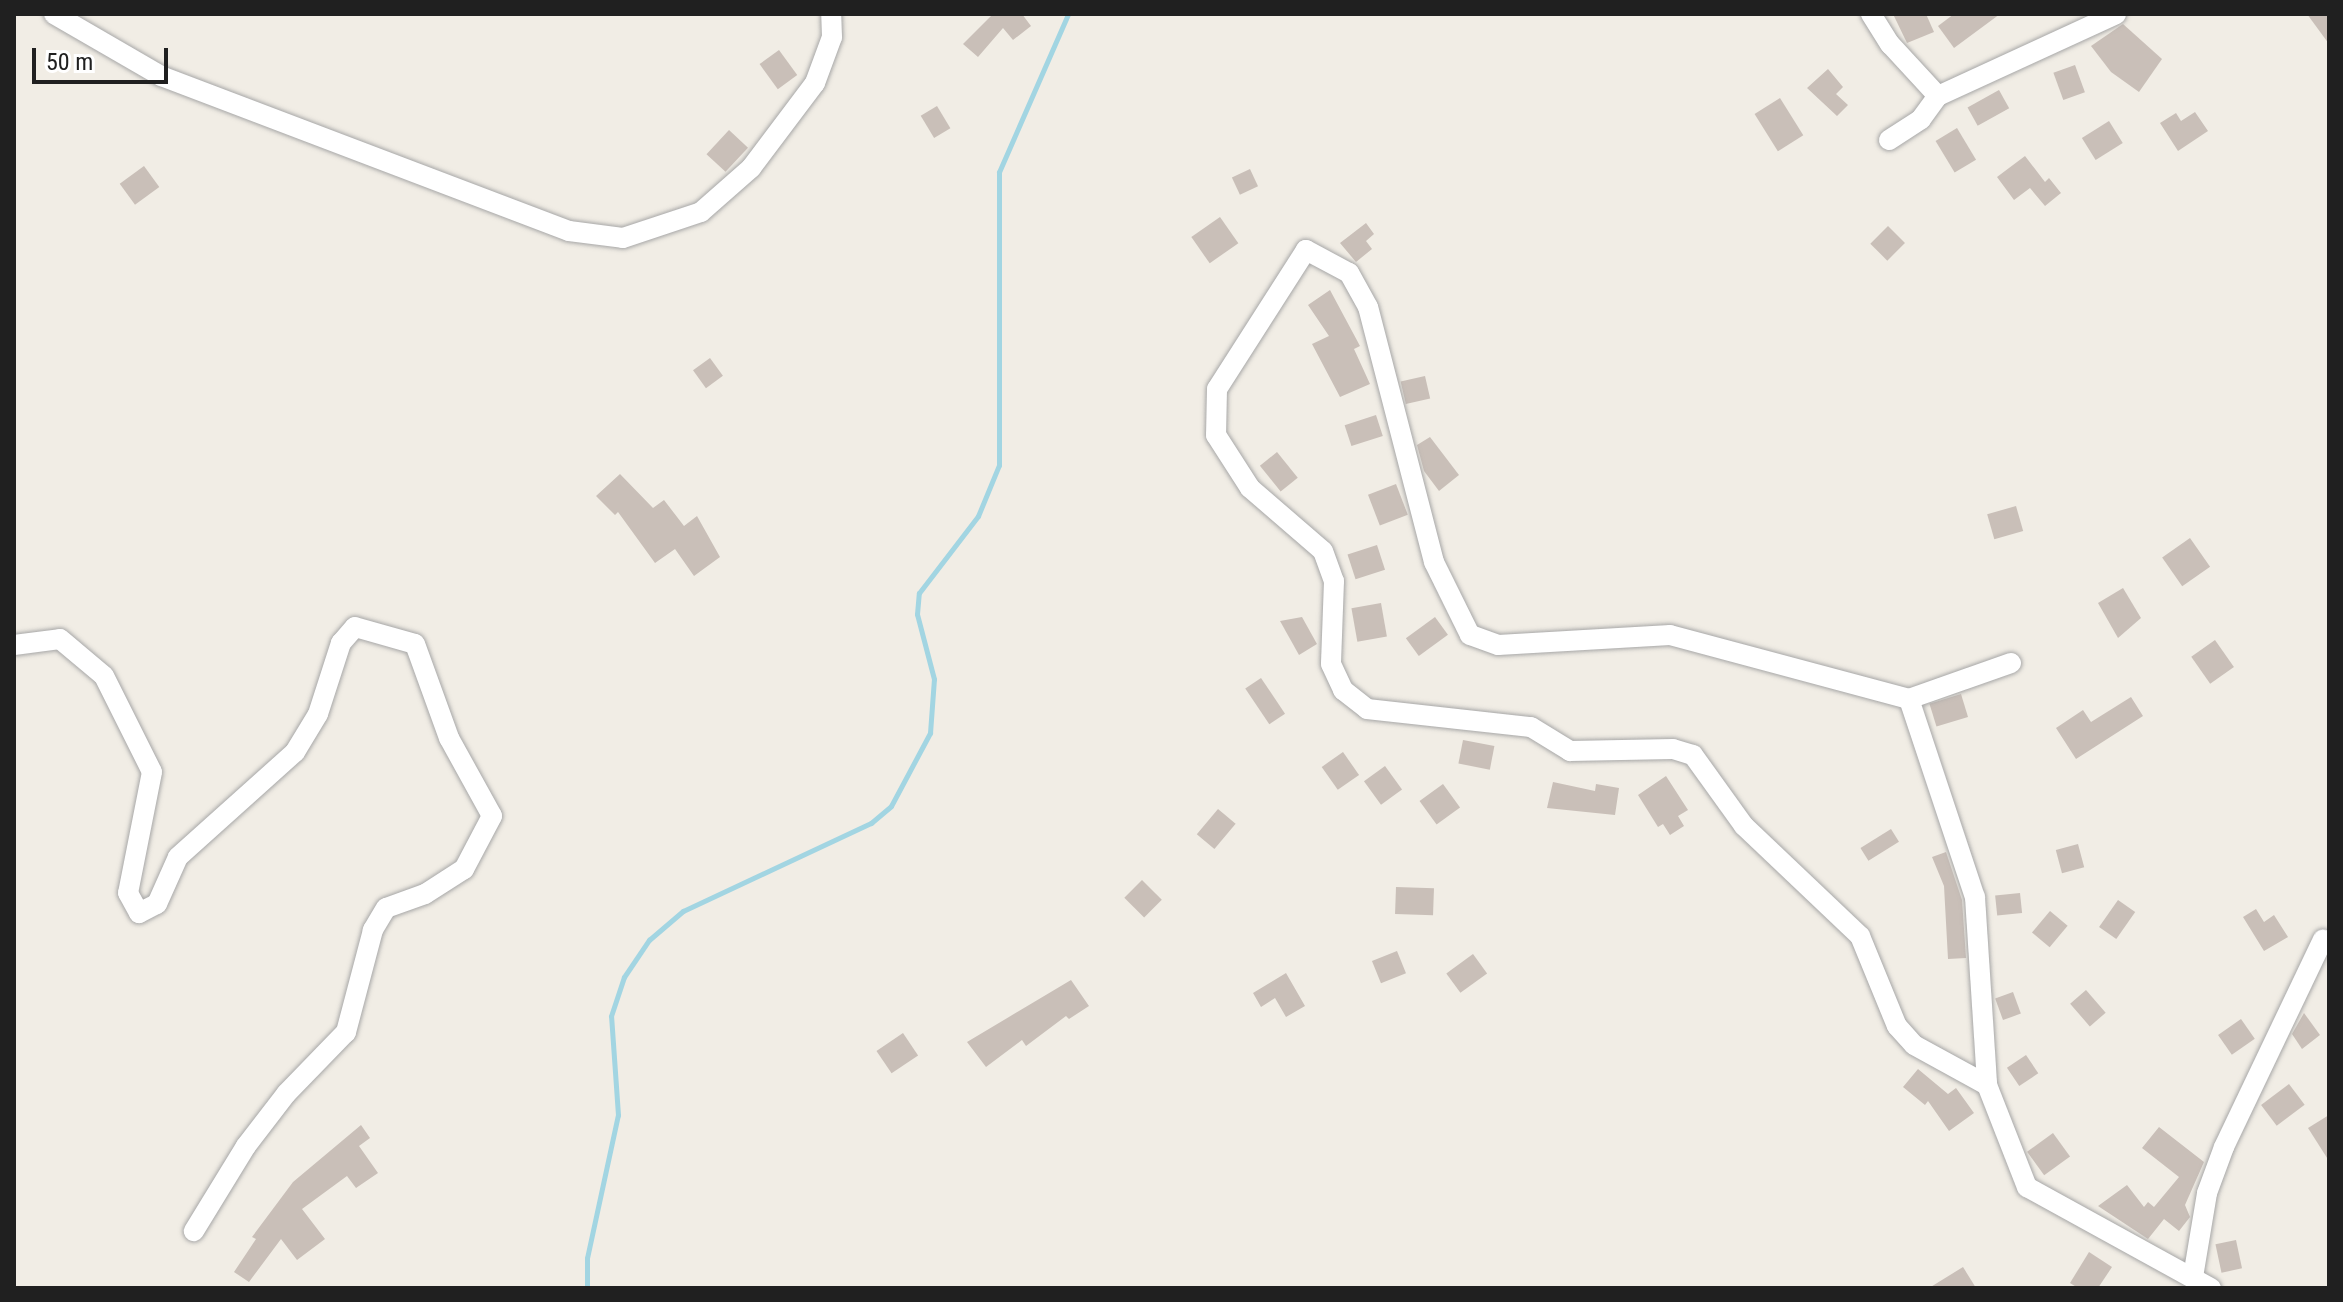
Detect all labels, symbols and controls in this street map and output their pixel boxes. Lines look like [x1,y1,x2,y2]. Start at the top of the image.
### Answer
scale bar [36,32,172,82]
text: 50 m [46,48,93,76]

